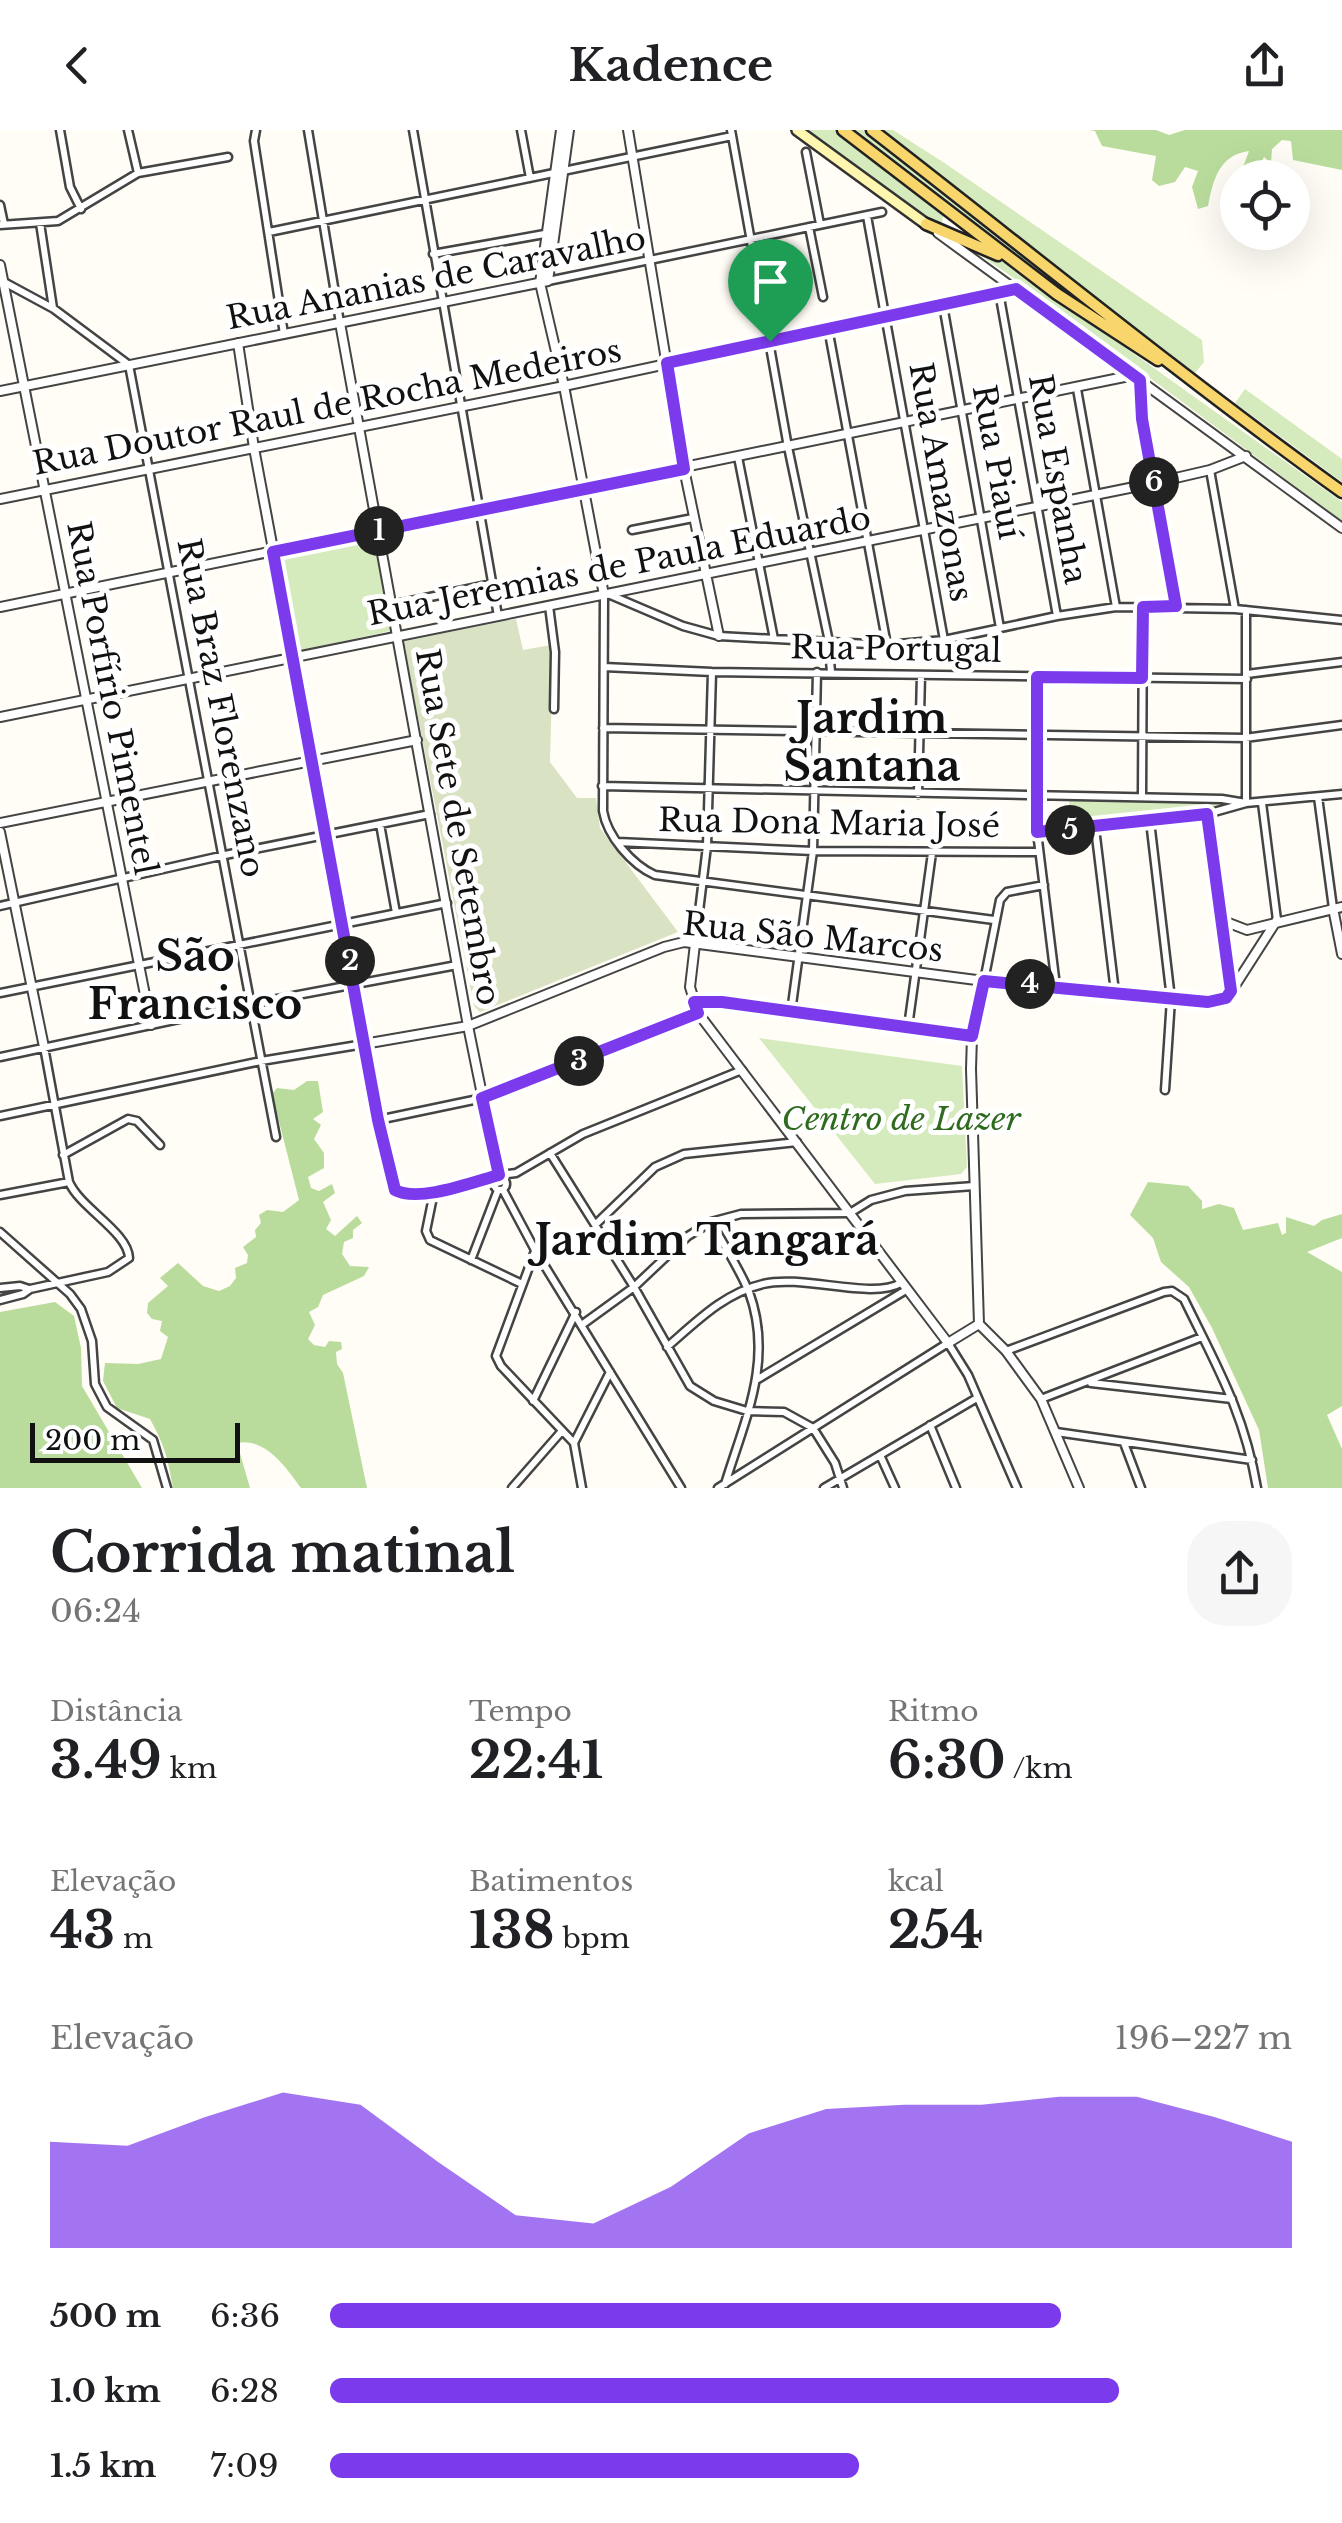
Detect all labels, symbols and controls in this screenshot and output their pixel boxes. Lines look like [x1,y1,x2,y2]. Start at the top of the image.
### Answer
text: Kadence [569,37,773,93]
icon: back [50,38,105,93]
icon: share [1237,38,1292,93]
map controls [1220,160,1310,250]
button: locate [1220,160,1310,250]
street label: Rua Ananias de Caravalho [223,218,649,338]
pin [728,239,813,342]
icon: arrive [743,254,798,309]
street label: Rua Doutor Raul de Rocha Medeiros [29,330,625,484]
street label: Rua Amazonas [900,359,982,605]
street label: Rua Espanha [1020,371,1096,587]
street label: Rua Piauí [964,382,1030,542]
pin: 6 [1129,457,1179,507]
text: 6 [1145,464,1163,499]
street label: Rua Jeremias de Paula Eduardo [364,498,874,634]
pin: 1 [354,506,404,556]
text: 1 [373,513,385,548]
street label: Rua Porfírio Pimentel [58,518,166,878]
street label: Rua Braz Florenzano [169,535,273,881]
street label: Rua Portugal [790,627,1002,671]
street label: Rua Sete de Setembro [407,646,509,1008]
district label: Jardim Santana [783,692,961,792]
street label: Rua Dona Maria José [658,800,1000,846]
pin: 5 [1045,805,1095,855]
text: 5 [1062,812,1078,847]
street label: Rua São Marcos [681,903,945,971]
district label: São Francisco [88,930,302,1030]
pin: 2 [325,936,375,986]
text: 2 [341,943,359,978]
pin: 4 [1005,959,1055,1009]
text: 4 [1021,966,1039,1001]
pin: 3 [554,1036,604,1086]
text: 3 [570,1043,588,1078]
park label: Centro de Lazer [782,1099,1022,1139]
district label: Jardim Tangará [527,1214,879,1266]
scale bar [30,1418,240,1462]
text: 200 m [45,1423,140,1458]
text: Corrida matinal [50,1519,515,1587]
button: share [1187,1521,1292,1626]
text: 06:24 [50,1591,141,1631]
text: Distância [50,1694,182,1729]
text: Tempo [469,1694,572,1729]
text: Ritmo [888,1694,979,1729]
text: 3.49 [50,1729,162,1792]
text: 22:41 [469,1729,603,1792]
text: 6:30 [888,1729,1006,1792]
text: km [162,1751,217,1786]
text: /km [1006,1751,1073,1786]
text: Elevação [50,1864,176,1899]
text: Batimentos [469,1864,633,1899]
text: kcal [888,1864,944,1899]
text: 43 [50,1899,115,1962]
text: 138 [469,1899,554,1962]
text: 254 [888,1899,984,1962]
text: m [115,1921,153,1956]
text: bpm [554,1921,630,1956]
text: Elevação [50,2018,194,2058]
text: 196–227 m [1114,2018,1292,2058]
text: 500 m [50,2296,161,2336]
text: 6:36 [210,2296,280,2336]
text: 1.0 km [50,2371,161,2411]
text: 6:28 [210,2371,279,2411]
text: 1.5 km [50,2446,156,2486]
text: 7:09 [210,2446,279,2486]

